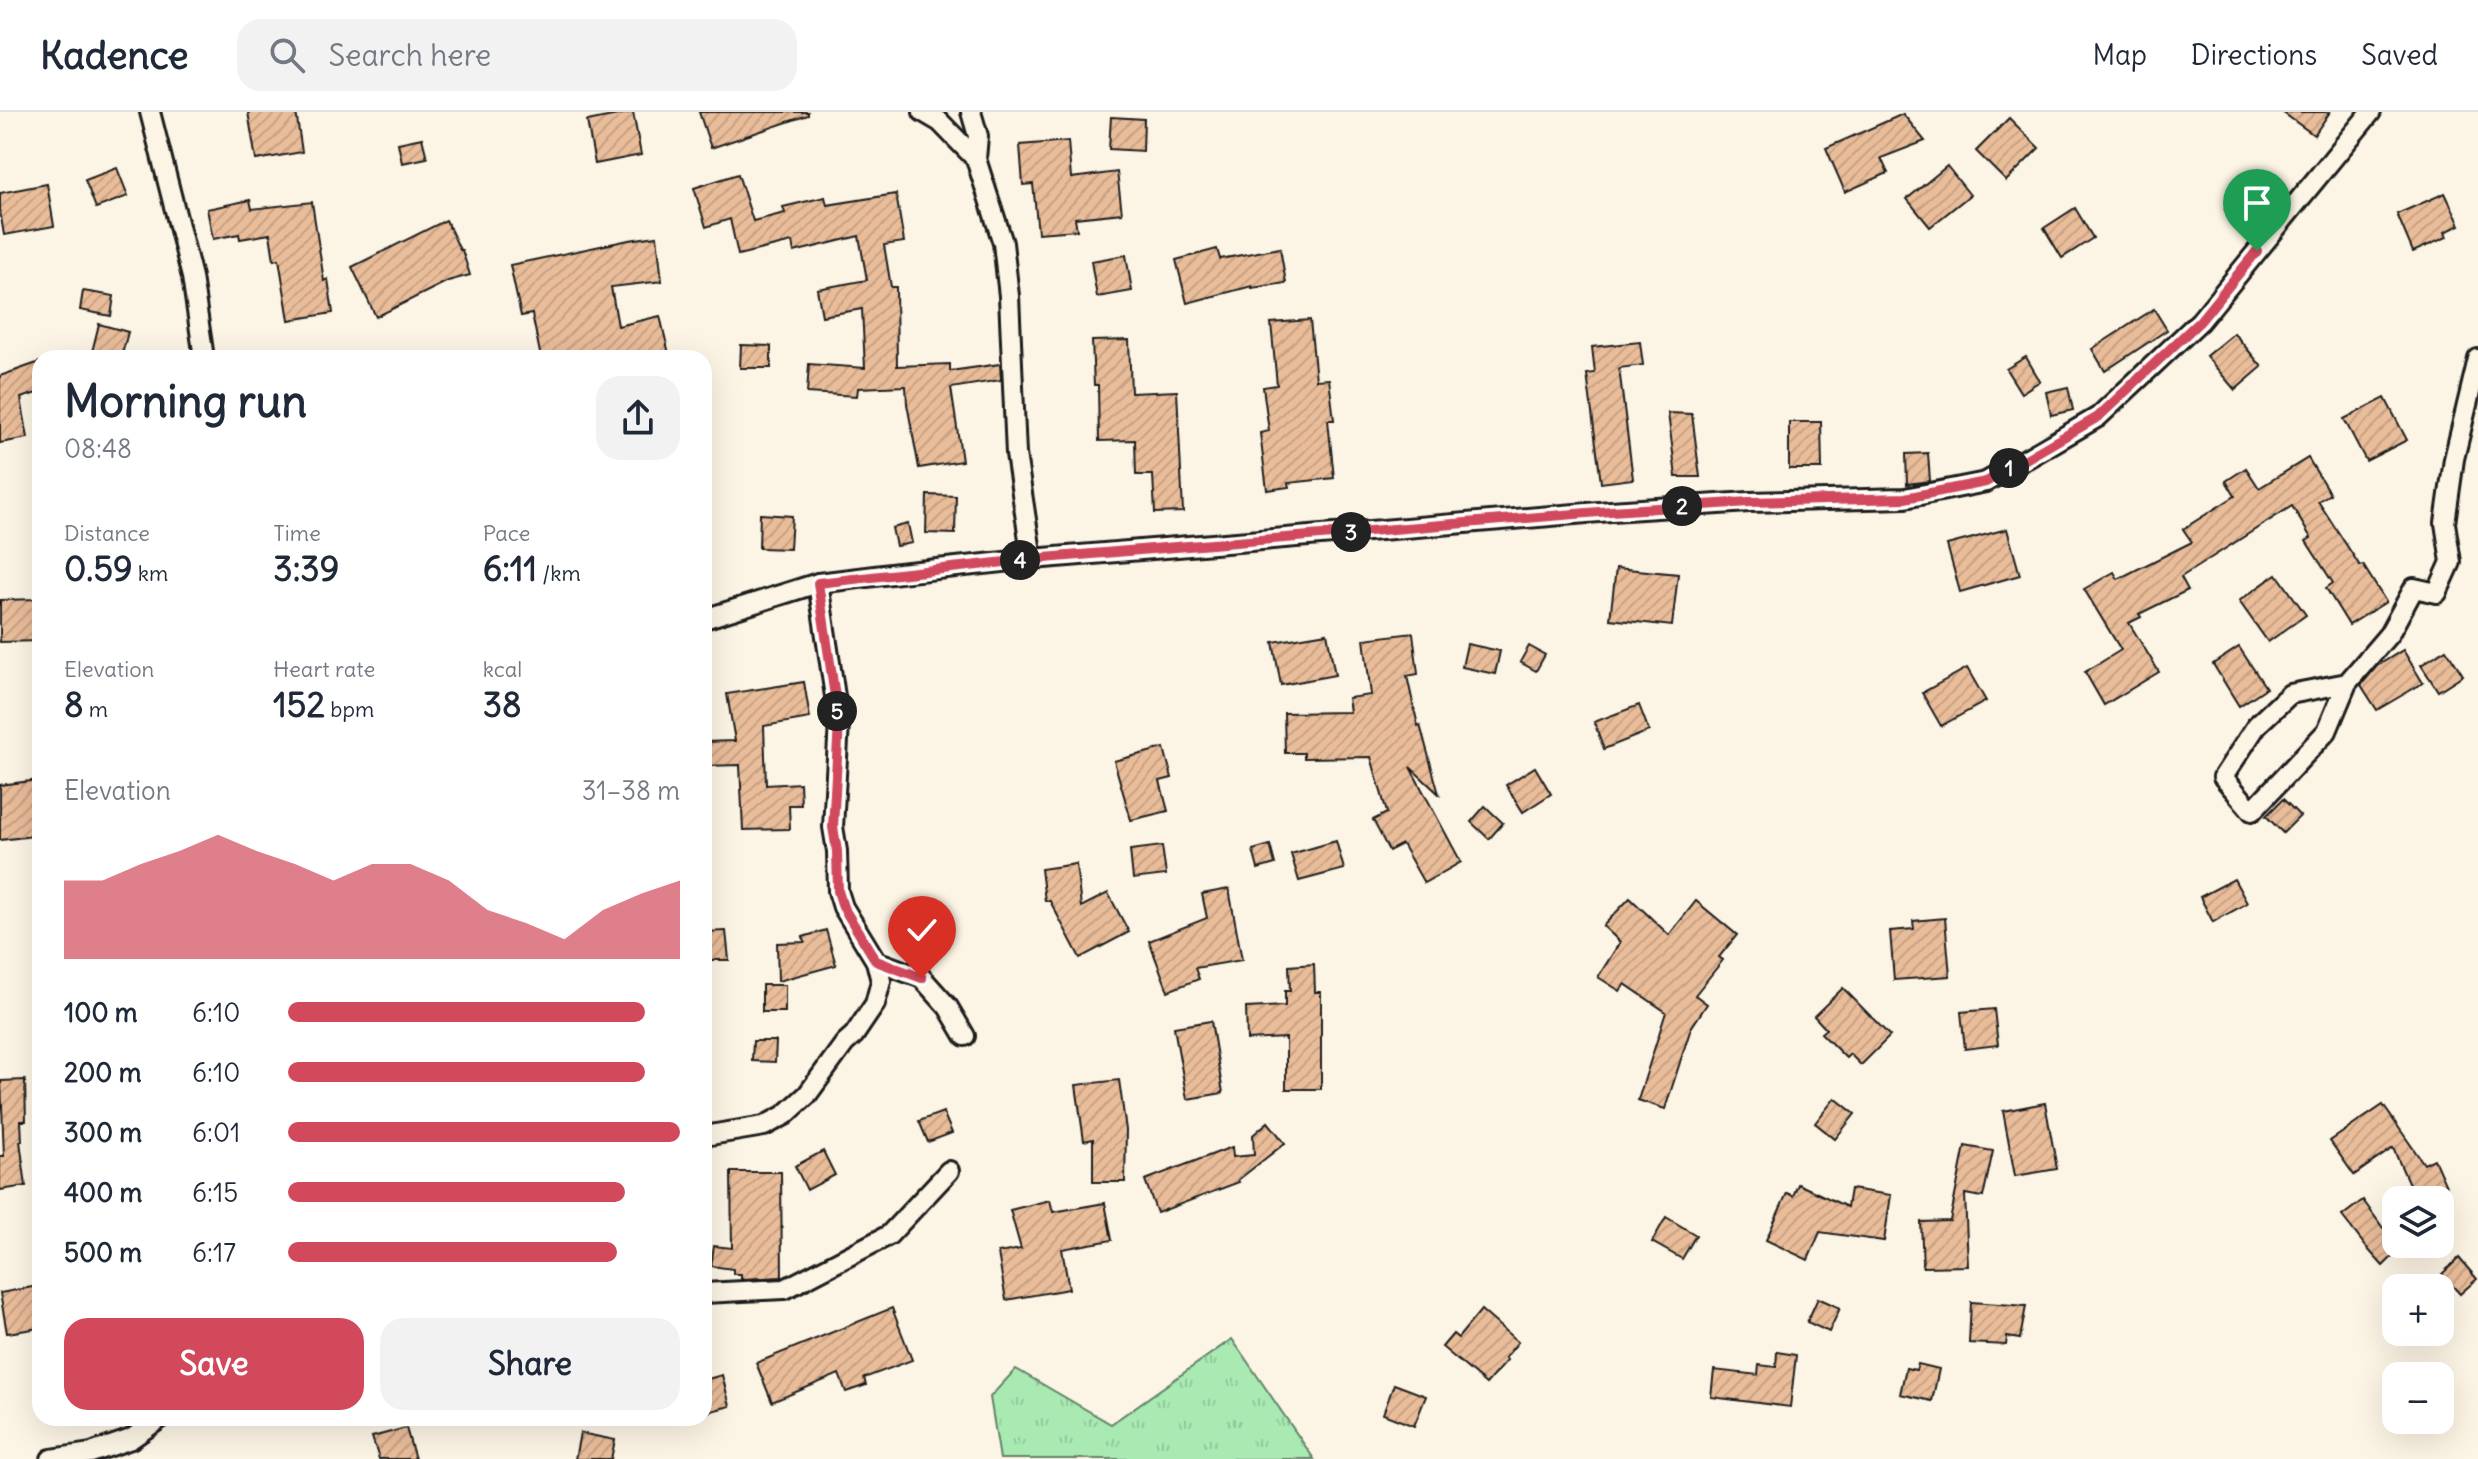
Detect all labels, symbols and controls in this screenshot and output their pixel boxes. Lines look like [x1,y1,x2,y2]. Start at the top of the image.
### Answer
search box [237,19,797,91]
text: Kadence [40,32,189,79]
icon: search [265,33,309,77]
text: Search here [329,36,491,74]
text: Map [2092,37,2147,73]
text: Directions [2191,37,2317,73]
text: Saved [2361,37,2438,73]
pin [2223,169,2291,251]
icon: arrive [2235,181,2279,225]
text: Morning run [64,374,307,429]
button: share [596,376,680,460]
text: 08:48 [64,432,132,465]
pin: 1 [1989,448,2029,488]
text: 1 [2005,454,2013,482]
pin: 2 [1662,486,1702,526]
text: 2 [1676,492,1688,520]
pin: 3 [1331,512,1371,552]
text: 3 [1345,518,1357,546]
text: Distance [64,519,150,547]
text: Time [273,519,321,547]
text: Pace [483,519,530,547]
pin: 4 [1000,540,1040,580]
text: 4 [1014,546,1026,574]
text: 0.59 [64,547,133,590]
text: 3:39 [273,547,339,590]
text: 6:11 [483,547,537,590]
text: km [133,559,168,587]
text: /km [537,559,581,587]
text: Elevation [64,655,154,683]
text: Heart rate [273,655,375,683]
text: kcal [483,655,522,683]
text: 8 [64,683,84,726]
text: 152 [273,683,325,726]
text: 38 [483,683,522,726]
pin: 5 [817,691,857,731]
text: m [84,695,108,723]
text: bpm [325,695,374,723]
text: 5 [831,697,843,725]
text: Elevation [64,774,171,807]
text: 31–38 m [582,774,680,807]
pin [888,896,956,978]
icon: check [900,908,944,952]
text: 100 m [64,996,138,1029]
text: 6:10 [192,996,240,1029]
text: 200 m [64,1056,141,1089]
text: 6:10 [192,1056,240,1089]
text: 300 m [64,1116,142,1149]
text: 6:01 [192,1116,240,1149]
text: 400 m [64,1176,142,1209]
text: 6:15 [192,1176,238,1209]
map controls [2382,1186,2454,1434]
button: layers [2382,1186,2454,1258]
text: 500 m [64,1236,142,1269]
text: 6:17 [192,1236,236,1269]
button: + [2382,1274,2454,1346]
button: Save [64,1318,364,1410]
button: Share [380,1318,680,1410]
button: − [2382,1362,2454,1434]

